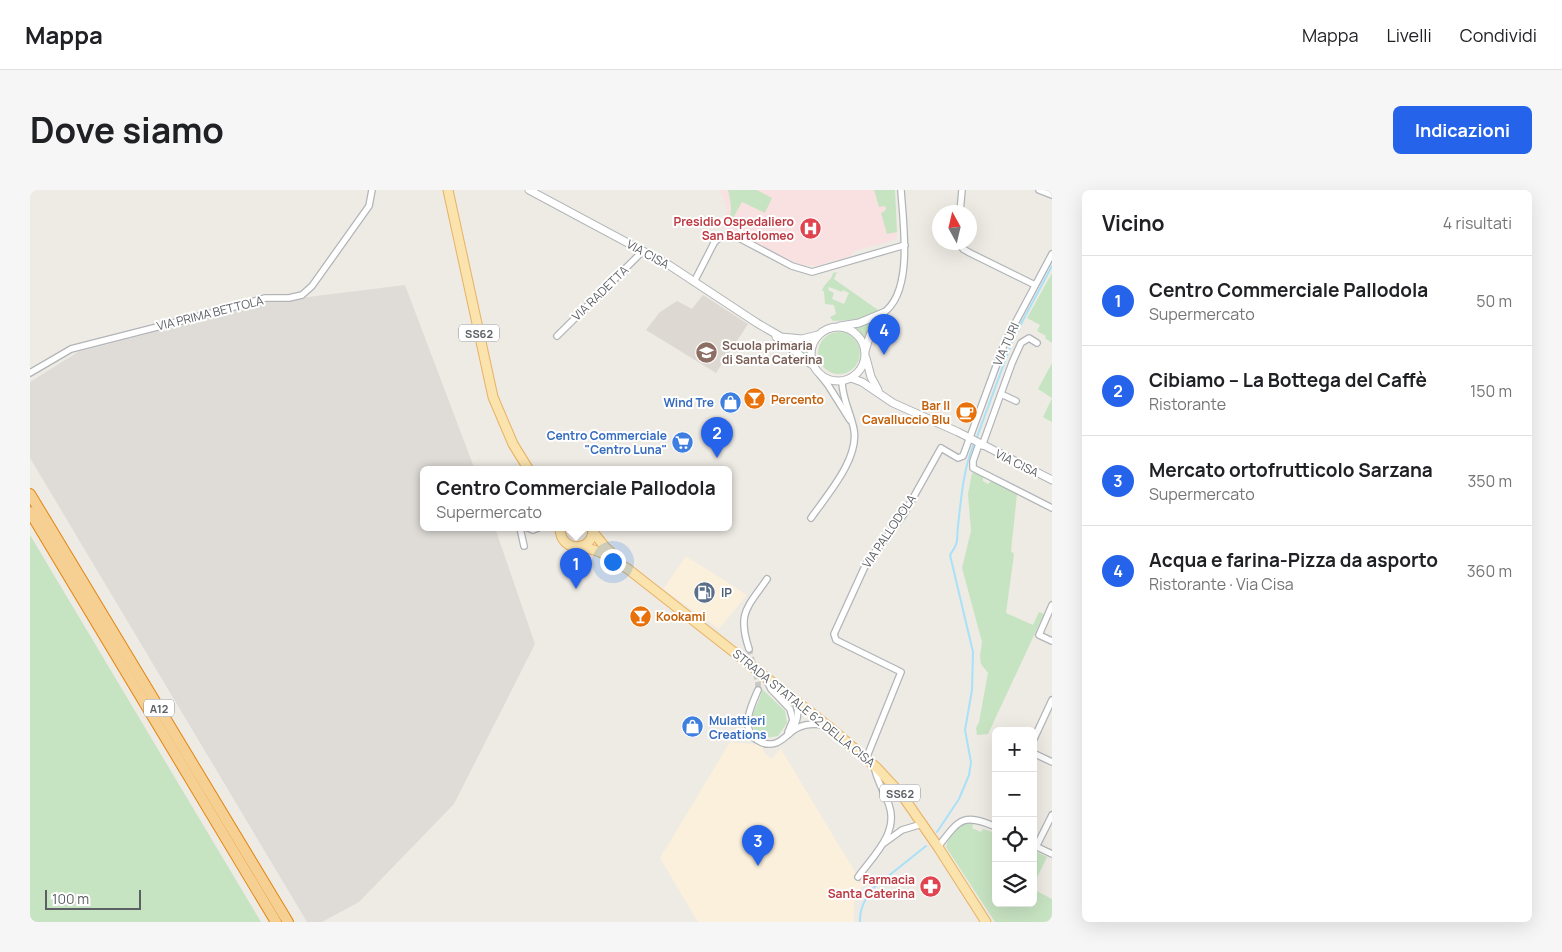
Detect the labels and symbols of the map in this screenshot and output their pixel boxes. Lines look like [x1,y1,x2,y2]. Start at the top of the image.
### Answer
north arrow [932,205,977,250]
place label: Presidio Ospedaliero San Bartolomeo [674,213,794,244]
hospital icon: Presidio Ospedaliero San Bartolomeo [798,216,822,240]
street label: VIA CISA [624,235,673,273]
street label: VIA RADETTA [568,261,632,324]
street label: VIA PRIMA BETTOLA [155,291,266,334]
pin: 4 [868,314,900,355]
street label: VIA TURI [989,320,1023,368]
road number: SS62 [459,324,499,342]
place label: Scuola primaria di Santa Caterina [722,337,823,368]
school or university icon: Scuola primaria di Santa Caterina [694,340,718,364]
bar icon: Percento [743,387,767,411]
shop icon: Wind Tre [718,390,742,414]
place label: Percento [771,391,824,408]
place label: Wind Tre [663,394,714,411]
place label: Bar Il Cavalluccio Blu [862,397,950,428]
cafe icon: Bar Il Cavalluccio Blu [954,400,978,424]
pin: 2 [701,417,733,458]
place label: Centro Commerciale "Centro Luna" [547,427,667,458]
supermarket icon: Centro Commerciale "Centro Luna" [671,430,695,454]
street label: VIA CISA [992,445,1042,481]
street label: VIA PALLODOLA [858,490,920,571]
pin: 1 [560,548,592,589]
your location [600,549,626,575]
fuel station icon: IP [693,580,717,604]
place label: IP [721,584,732,601]
bar icon: Kookami [628,604,652,628]
place label: Kookami [656,608,706,625]
street label: STRADA STATALE 62 DELLA CISA [729,645,879,771]
road number: A12 [144,699,174,716]
place label: Mulattieri Creations [709,712,767,743]
shop icon: Mulattieri Creations [681,715,705,739]
road number: SS62 [880,784,920,802]
pin: 3 [742,825,774,866]
place label: Farmacia Santa Caterina [828,871,915,902]
pharmacy icon: Farmacia Santa Caterina [919,874,943,898]
scale bar [45,887,141,910]

